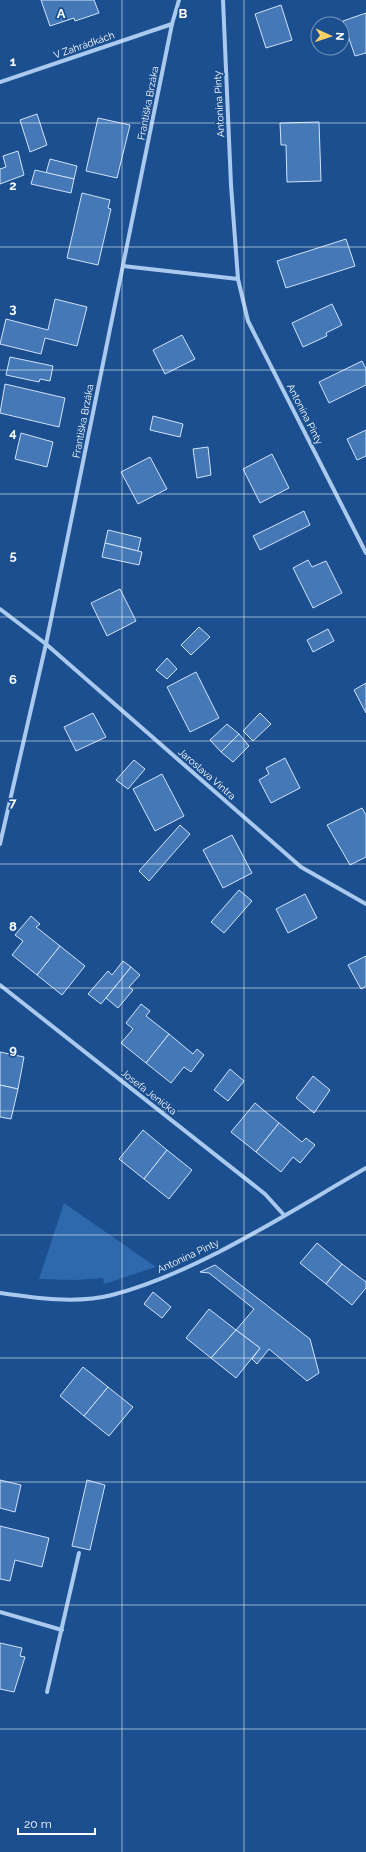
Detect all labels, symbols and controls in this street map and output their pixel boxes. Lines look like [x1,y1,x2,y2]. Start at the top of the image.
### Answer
text: A [57,6,66,21]
text: B [179,6,188,21]
north arrow [310,16,350,56]
street label: V Zahrádkách [52,29,116,61]
text: N [333,32,346,41]
text: 1 [10,54,17,69]
street label: Františka Brzáka [135,65,161,141]
street label: Antonína Pinty [212,70,226,138]
text: 2 [9,178,17,193]
text: 3 [9,301,17,316]
street label: Antonína Pinty [285,382,325,447]
street label: Františka Brzáka [70,383,96,459]
text: 4 [9,425,17,440]
text: 5 [9,548,17,563]
text: 6 [9,672,17,687]
street label: Jaroslava Vintra [176,746,238,802]
text: 7 [9,795,17,810]
text: 8 [9,919,17,934]
text: 9 [9,1042,17,1057]
street label: Josefa Jeníčka [119,1067,179,1117]
street label: Antonína Pinty [156,1237,221,1275]
scale bar [18,1810,95,1836]
text: 20 m [24,1817,52,1831]

